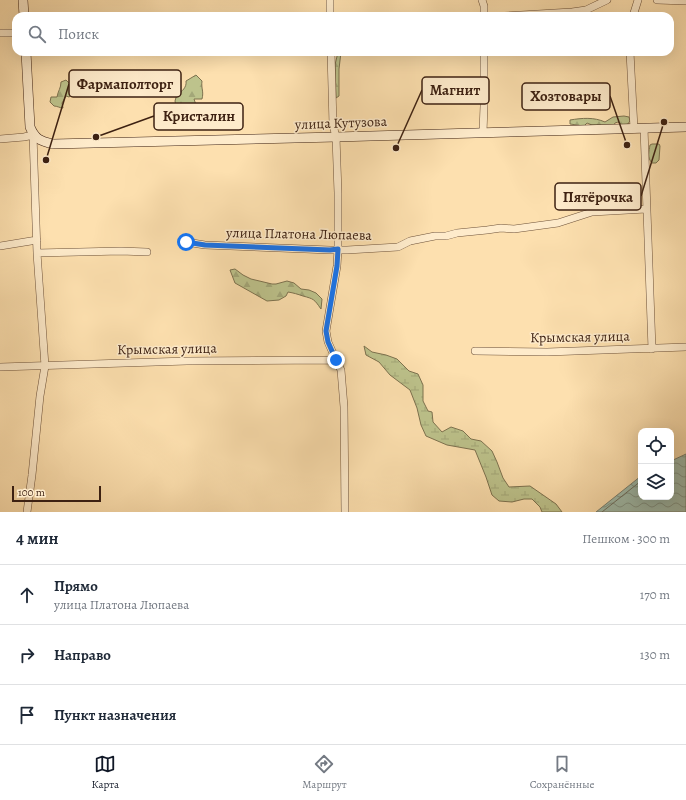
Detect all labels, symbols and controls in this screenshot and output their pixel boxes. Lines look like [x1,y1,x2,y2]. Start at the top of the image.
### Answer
search box [12,12,674,56]
icon: search [26,23,48,45]
text: Поиск [58,24,99,44]
callout: Фармаполторг [69,70,181,97]
text: Фармаполторг [77,74,174,94]
callout: Магнит [422,77,489,104]
text: Магнит [430,80,481,100]
callout: Хозтовары [522,83,610,110]
text: Хозтовары [530,86,602,106]
callout: Кристалин [154,103,243,130]
text: Кристалин [163,106,235,126]
street label: улица Кутузова [294,112,388,134]
callout: Пятёрочка [555,183,641,210]
text: Пятёрочка [563,187,634,207]
street label: улица Платона Люпаева [225,223,373,245]
route start [177,233,195,251]
street label: Крымская улица [530,327,630,347]
street label: Крымская улица [117,339,217,359]
route end [327,351,345,369]
map controls [638,428,674,500]
button: locate [638,428,674,464]
button: layers [638,464,674,500]
scale bar [12,484,101,503]
text: 100 m [18,485,45,500]
text: 4 мин [16,527,59,550]
text: Пешком · 300 m [582,530,670,547]
text: Прямо [54,576,98,596]
icon: ahead [16,584,38,606]
text: 170 m [640,586,670,603]
text: улица Платона Люпаева [54,596,189,613]
icon: right [16,644,38,666]
text: Направо [54,645,111,665]
text: 130 m [640,646,670,663]
icon: arrive [16,704,38,726]
text: Пункт назначения [54,705,176,725]
tab: Карта [91,753,119,792]
tab: Маршрут [302,753,347,792]
tab: Сохранённые [530,753,595,792]

